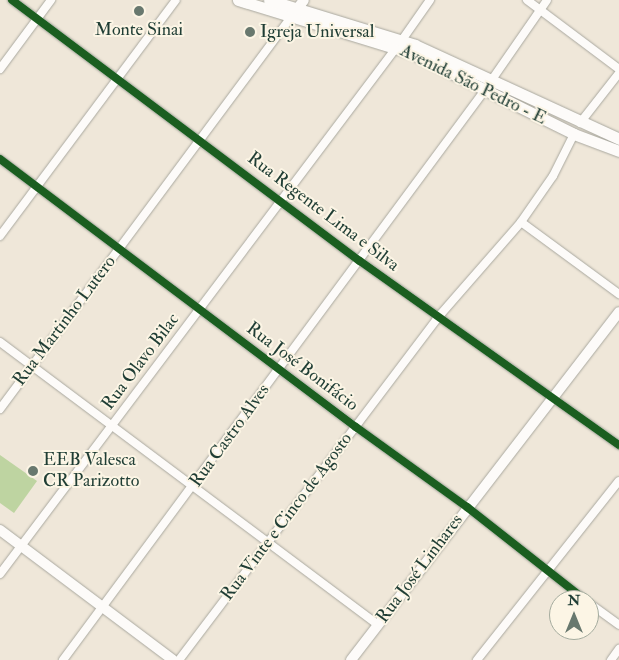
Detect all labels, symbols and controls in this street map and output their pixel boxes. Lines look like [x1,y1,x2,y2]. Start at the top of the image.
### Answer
marker: Monte Sinai [133,5,145,17]
place label: Monte Sinai [95,19,183,41]
place label: Igreja Universal [260,21,374,43]
marker: Igreja Universal [244,26,256,38]
street label: Avenida São Pedro - E [396,40,550,130]
street label: Rua Regente Lima e Silva [243,148,403,276]
street label: Rua Martinho Lutero [9,252,121,390]
street label: Rua Olavo Bilac [98,309,184,415]
street label: Rua José Bonifácio [242,318,362,416]
street label: Rua Castro Alves [185,380,275,492]
street label: Rua Vinte e Cinco de Agosto [217,429,357,605]
place label: EEB Valesca CR Parizotto [43,450,140,492]
marker: EEB Valesca CR Parizotto [27,465,39,477]
street label: Rua José Linhares [372,510,468,628]
north arrow [549,590,599,640]
text: N [568,592,580,609]

